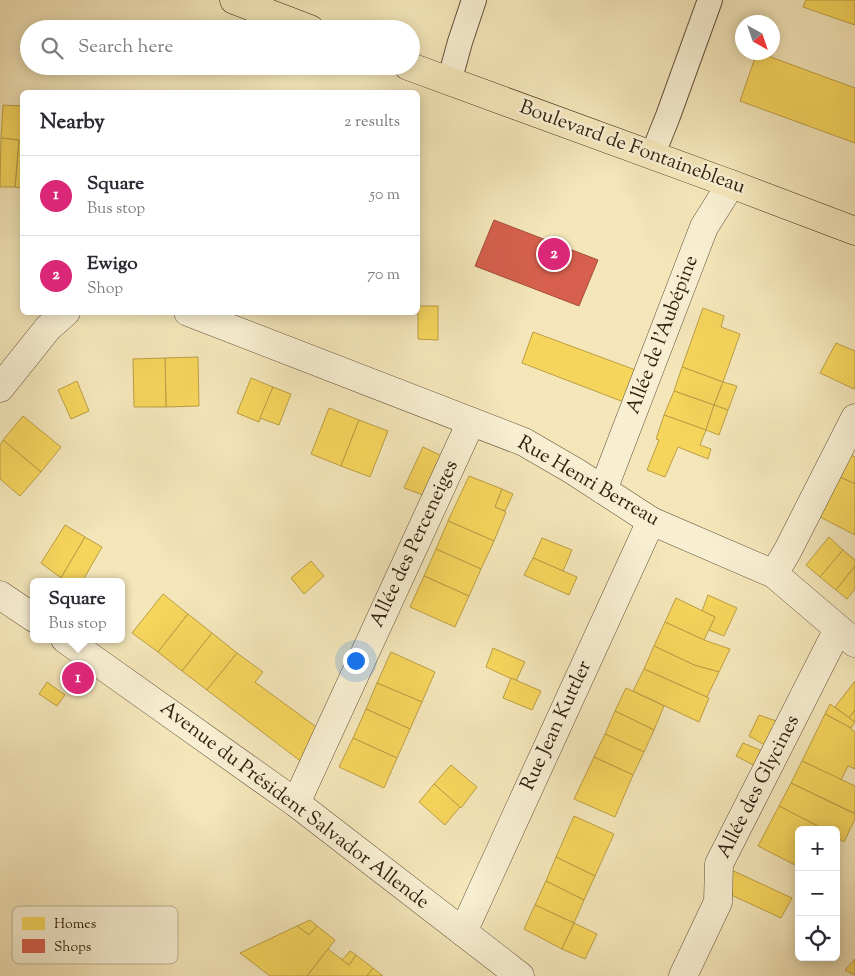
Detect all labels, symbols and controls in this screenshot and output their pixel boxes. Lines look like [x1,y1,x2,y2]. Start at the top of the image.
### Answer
north arrow [735,15,780,60]
search box [20,20,420,75]
icon: search [38,34,66,62]
text: Search here [78,34,173,61]
street label: Boulevard de Fontainebleau [515,94,749,203]
text: Nearby [40,108,105,138]
text: 2 results [344,111,400,134]
text: Square [87,171,144,198]
text: 1 [53,184,59,207]
text: 50 m [369,184,400,207]
text: Bus stop [87,198,145,221]
pin: 2 [538,235,570,273]
text: Ewigo [87,251,138,278]
street label: Allée de l'Aubépine [619,251,707,419]
text: 2 [52,264,60,287]
text: 70 m [367,264,400,287]
text: Shop [87,278,123,301]
street label: Rue Henri Berreau [512,429,665,535]
street label: Allée des Perceneiges [363,455,467,632]
popup [30,578,125,643]
text: Square [48,586,106,613]
text: Bus stop [48,613,107,636]
your location [343,648,369,674]
street label: Rue Jean Kuttler [514,656,600,796]
pin: 1 [62,659,94,697]
street label: Avenue du Président Salvador Allende [153,695,435,917]
street label: Allée des Glycines [710,710,808,864]
map controls [795,826,840,961]
button: + [795,826,840,871]
button: − [795,871,840,916]
legend [12,906,178,964]
text: Homes [54,915,96,935]
button: locate [795,916,840,961]
text: Shops [54,938,91,958]

